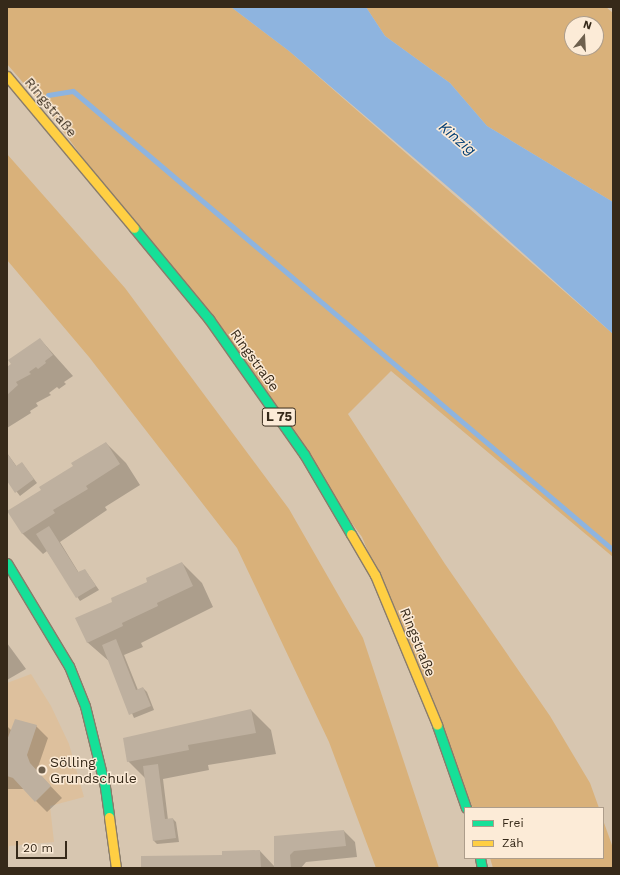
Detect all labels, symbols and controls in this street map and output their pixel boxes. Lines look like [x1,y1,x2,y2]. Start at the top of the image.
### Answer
north arrow [564,16,604,56]
text: N [582,18,593,33]
street label: Ringstraße [21,74,81,140]
water label: Kinzig [435,118,479,160]
street label: Ringstraße [227,326,283,394]
road number: L 75 [261,406,297,428]
street label: Ringstraße [397,605,439,679]
place label: Sölling Grundschule [50,754,137,786]
marker: Sölling Grundschule [37,765,47,775]
legend [464,807,604,859]
text: Frei [502,816,524,830]
scale bar [18,833,69,859]
text: Zäh [502,836,524,850]
text: 20 m [23,841,53,855]

